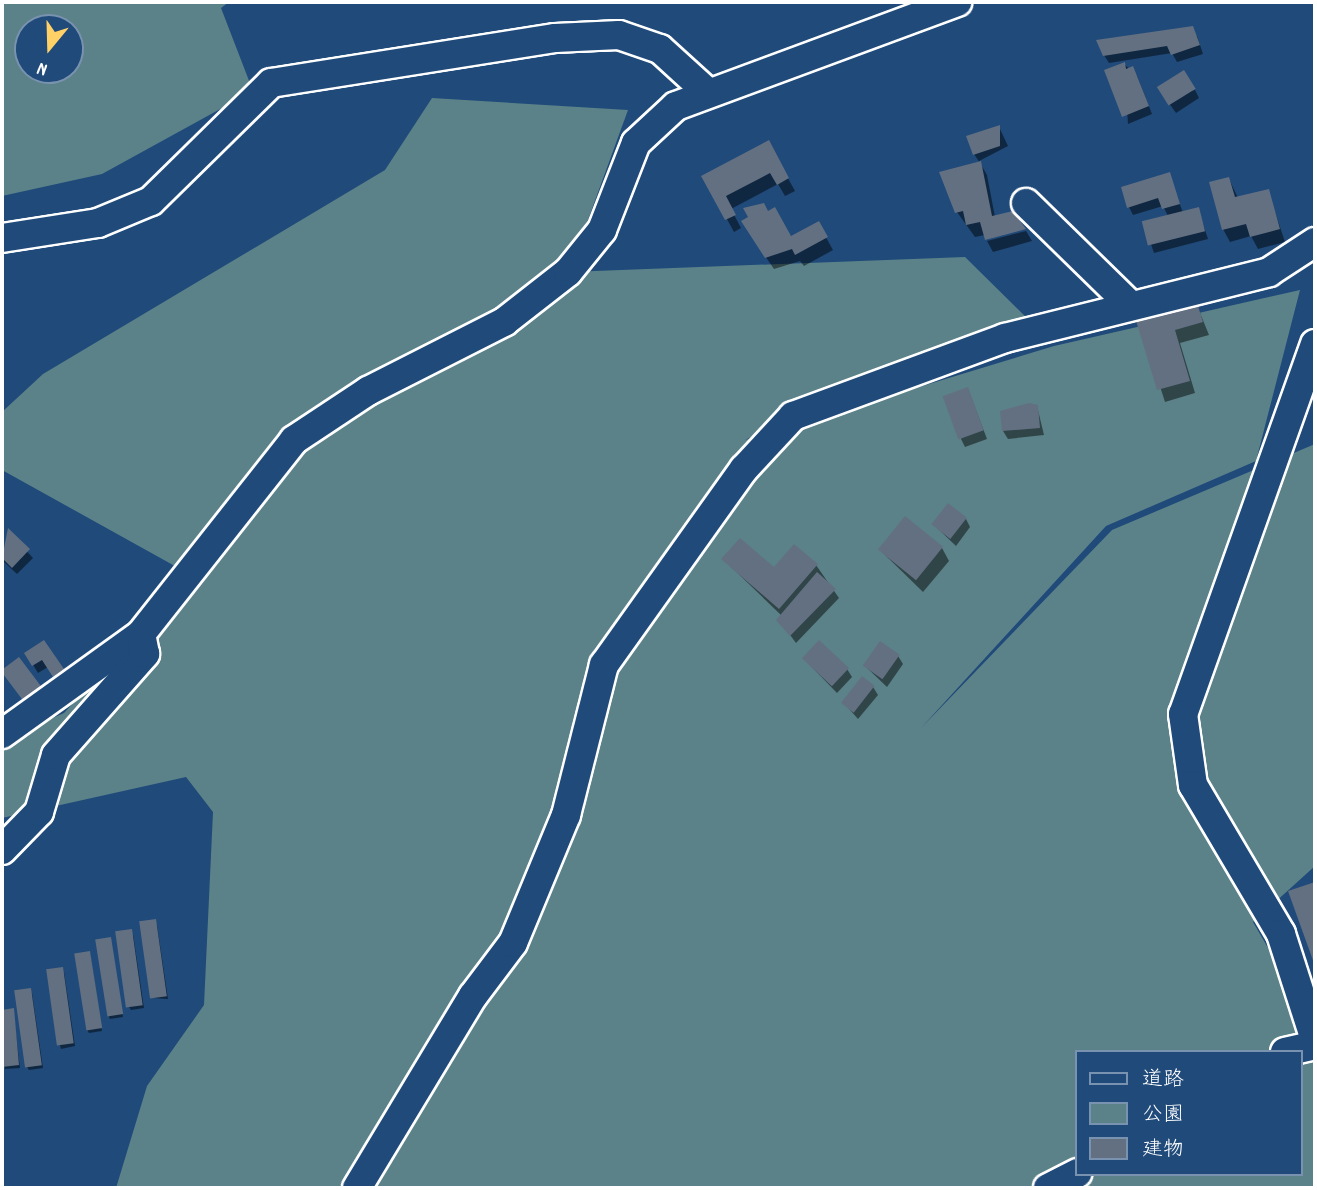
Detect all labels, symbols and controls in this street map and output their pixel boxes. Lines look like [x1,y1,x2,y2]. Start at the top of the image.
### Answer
north arrow [14,14,84,84]
text: N [34,53,51,82]
legend [1076,1050,1303,1176]
text: 道路 [1142,1066,1184,1096]
text: 公園 [1142,1101,1184,1131]
text: 建物 [1142,1136,1184,1166]

